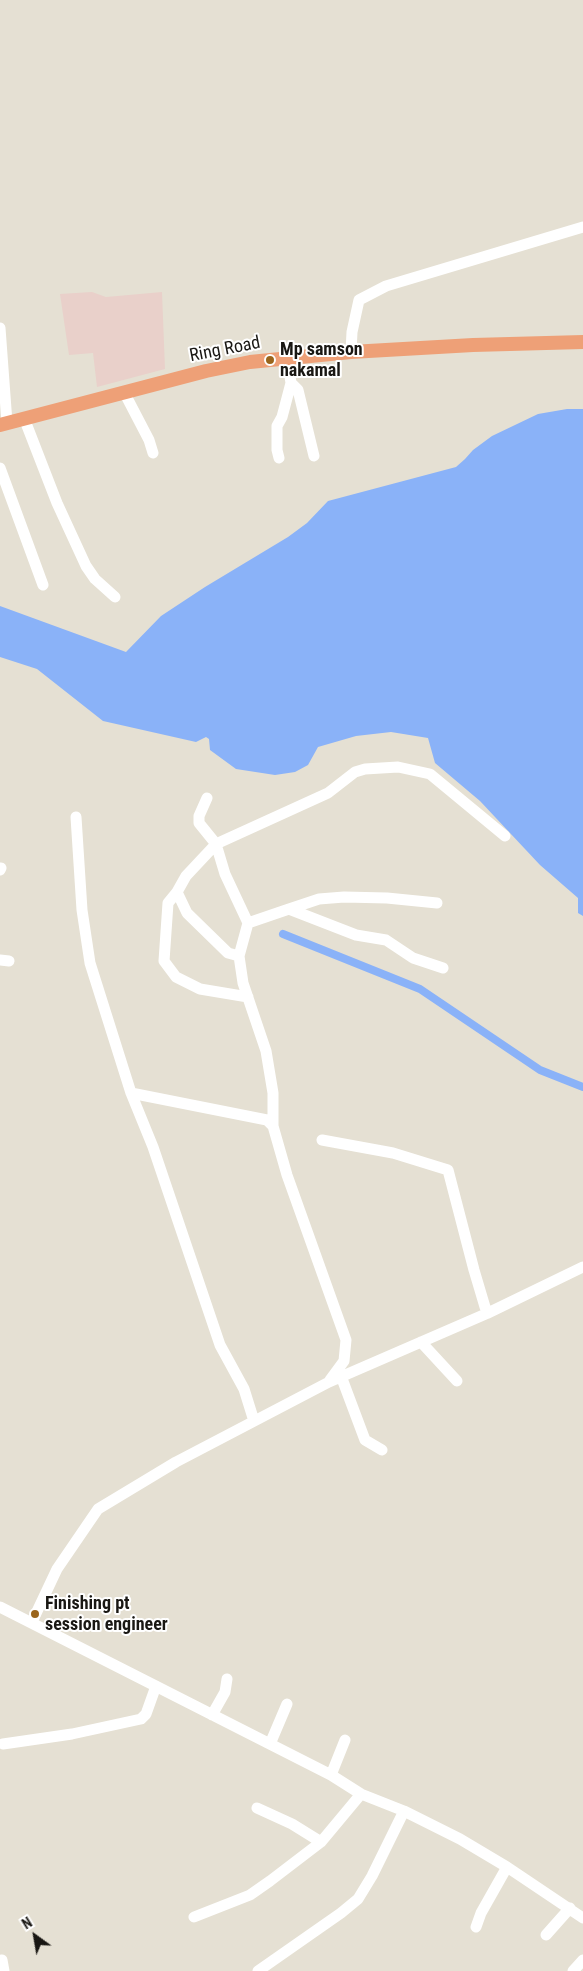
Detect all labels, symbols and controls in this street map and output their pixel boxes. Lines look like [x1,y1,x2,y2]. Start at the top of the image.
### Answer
street label: Ring Road [188,333,262,367]
place label: Mp samson nakamal [280,339,363,382]
marker: Mp samson nakamal [264,354,276,366]
place label: Finishing pt session engineer [45,1593,168,1636]
marker: Finishing pt session engineer [29,1608,41,1620]
north arrow [10,1911,60,1961]
text: N [19,1914,35,1932]

